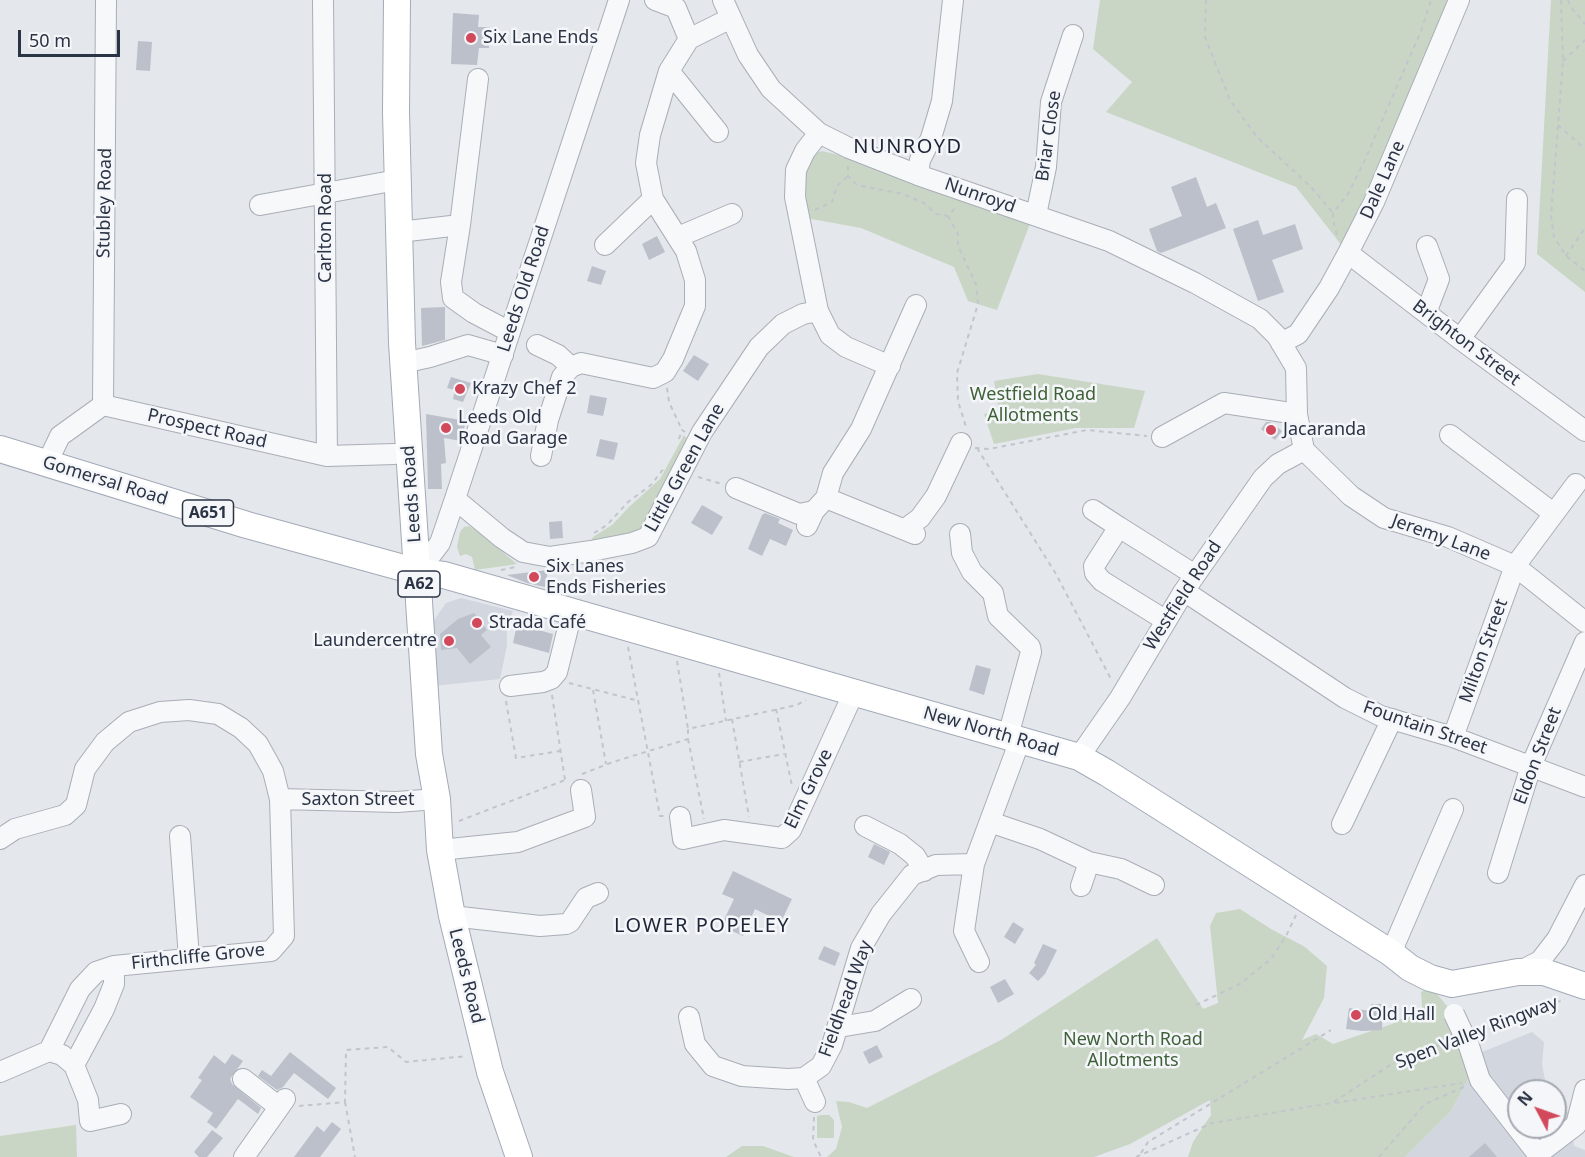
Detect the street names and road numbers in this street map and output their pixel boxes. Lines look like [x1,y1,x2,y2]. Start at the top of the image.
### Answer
street label: Briar Close [1032,89,1066,183]
street label: Dale Lane [1356,137,1410,223]
street label: Stubley Road [93,148,117,258]
street label: Carlton Road [315,173,337,283]
street label: Nunroyd [942,174,1018,218]
street label: Leeds Old Road [493,223,555,355]
street label: Brighton Street [1408,295,1524,391]
street label: Little Green Lane [641,400,729,536]
street label: Prospect Road [145,405,269,453]
street label: Leeds Road [398,445,426,543]
street label: Gomersal Road [40,452,170,510]
road number: A651 [182,500,234,526]
street label: Jeremy Lane [1389,510,1493,566]
street label: Westfield Road [1140,537,1226,655]
road number: A62 [398,571,440,597]
street label: Milton Street [1455,596,1513,706]
street label: Fountain Street [1360,697,1490,759]
street label: New North Road [921,702,1061,762]
street label: Eldon Street [1510,704,1566,808]
street label: Elm Grove [780,746,838,832]
street label: Saxton Street [302,789,414,811]
street label: Leeds Road [444,926,488,1026]
street label: Fieldhead Way [815,938,877,1060]
street label: Firthcliffe Grove [130,939,266,975]
street label: Spen Valley Ringway [1393,992,1561,1074]

